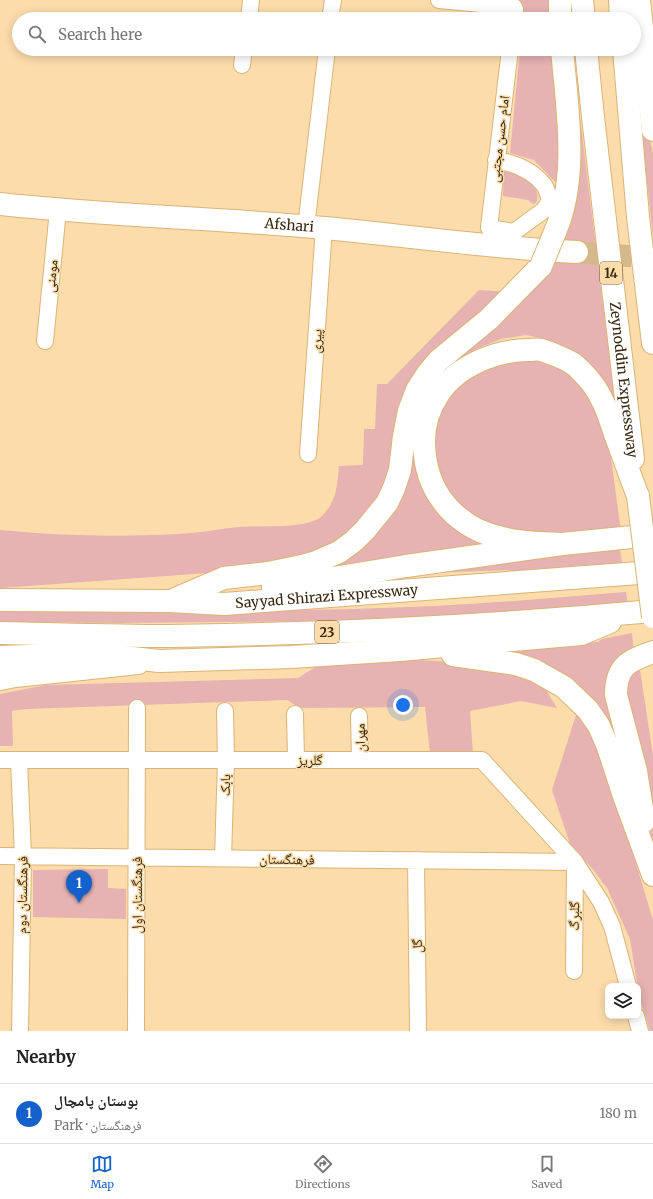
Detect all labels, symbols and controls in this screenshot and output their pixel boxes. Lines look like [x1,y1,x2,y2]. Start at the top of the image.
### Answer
search box [12,12,641,56]
icon: search [26,23,48,45]
text: Search here [58,25,142,44]
street label: امام حسن مجتبی [485,94,514,184]
street label: Afshari [263,214,315,236]
street label: مومنی [40,259,62,293]
road number: 14 [600,262,622,284]
street label: Zeynoddin Expressway [606,301,642,460]
street label: پیری [306,328,326,354]
street label: Sayyad Shirazi Expressway [235,580,420,612]
road number: 23 [315,621,339,643]
your location [393,695,413,715]
street label: مهران [351,723,369,753]
street label: گلریز [296,751,323,769]
street label: بابک [216,774,234,796]
street label: فرهنگستان [259,850,315,868]
street label: فرهنگستان دوم [12,856,33,934]
street label: فرهنگستان اول [128,857,146,933]
pin: 1 [66,870,92,903]
street label: گلبرگ [565,901,583,931]
street label: گل [408,939,426,953]
map controls [605,983,641,1019]
button: layers [605,983,641,1019]
text: Nearby [16,1046,76,1068]
text: بوستان پامچال [54,1091,138,1110]
text: 1 [26,1105,32,1122]
text: 180 m [599,1105,637,1122]
text: Park · فرهنگستان [54,1117,142,1134]
tab: Map [91,1153,114,1191]
tab: Directions [295,1153,350,1191]
tab: Saved [531,1153,562,1191]

